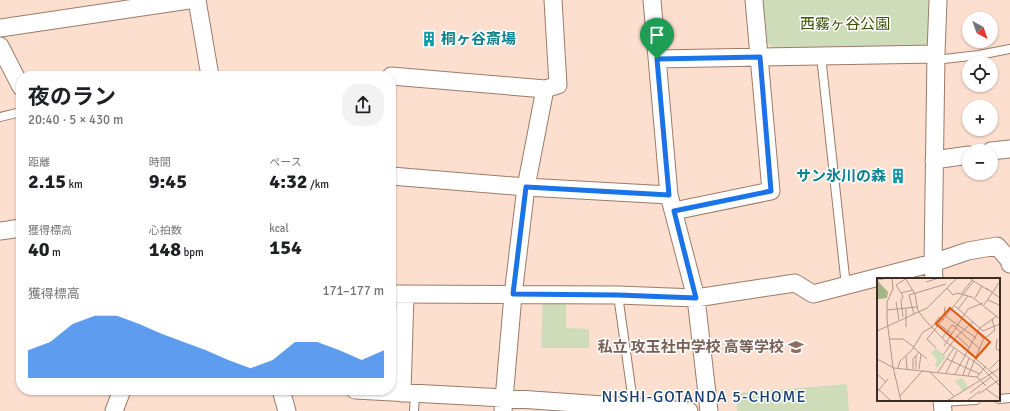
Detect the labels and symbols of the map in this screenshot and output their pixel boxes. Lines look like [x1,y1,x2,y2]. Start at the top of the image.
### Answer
north arrow [962,12,998,48]
park label: 西霧ヶ谷公園 [800,15,890,33]
pin [640,18,674,59]
building icon: 桐ヶ谷斎場 [420,30,438,48]
place label: 桐ヶ谷斎場 [441,30,516,48]
place label: サン氷川の森 [796,167,886,185]
building icon: サン氷川の森 [889,167,907,185]
inset map [877,278,1000,401]
place label: 私立 攻玉社中学校 高等学校 [597,338,784,356]
school or university icon: 私立 攻玉社中学校 高等学校 [787,338,805,356]
district label: NISHI-GOTANDA 5-CHOME [601,387,807,407]

